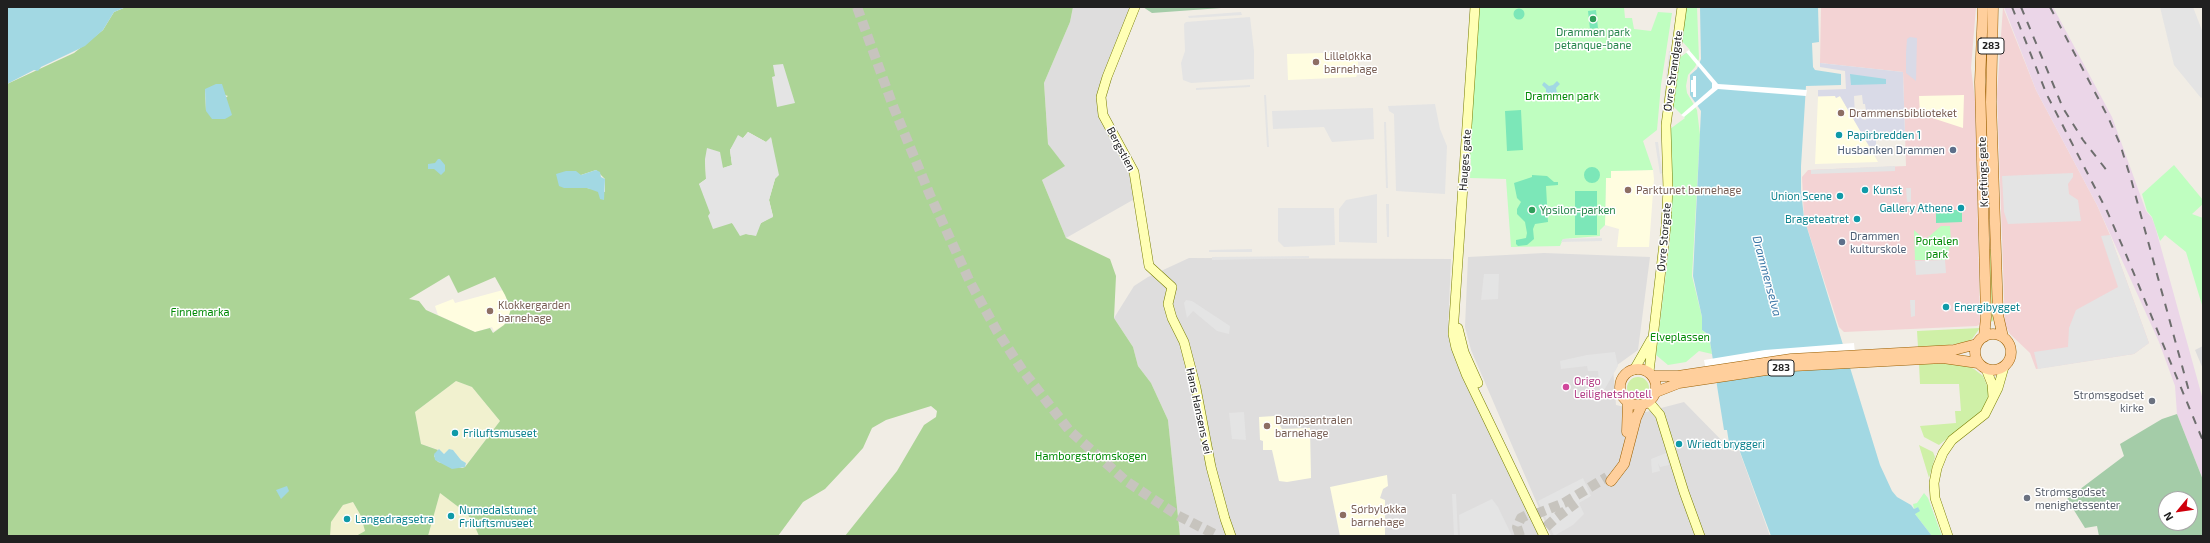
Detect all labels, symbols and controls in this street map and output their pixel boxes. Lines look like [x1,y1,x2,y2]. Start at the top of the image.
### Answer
marker: Drammen park petanque-bane [1588,14,1598,24]
place label: Drammen park petanque-bane [1555,25,1631,51]
street label: Øvre Strandgate [1661,30,1685,112]
road number: 283 [1978,38,2004,54]
place label: Lilleløkka barnehage [1324,49,1377,75]
marker: Lilleløkka barnehage [1311,57,1321,67]
park label: Drammen park [1525,89,1599,103]
place label: Drammensbiblioteket [1849,106,1957,120]
marker: Drammensbiblioteket [1836,108,1846,118]
street label: Bergstien [1104,125,1138,173]
place label: Papirbredden 1 [1847,128,1921,142]
street label: Hauges gate [1456,129,1474,191]
marker: Papirbredden 1 [1834,130,1844,140]
street label: Kreftings gate [1975,137,1991,207]
place label: Husbanken Drammen [1838,143,1945,157]
marker: Husbanken Drammen [1948,145,1958,155]
place label: Parktunet barnehage [1636,183,1741,197]
place label: Kunst [1873,183,1902,197]
marker: Parktunet barnehage [1623,185,1633,195]
marker: Kunst [1860,185,1870,195]
place label: Union Scene [1771,189,1832,203]
marker: Union Scene [1835,191,1845,201]
place label: Gallery Athene [1879,201,1953,215]
street label: Øvre Storgate [1654,202,1674,272]
place label: Ypsilon-parken [1540,203,1616,217]
marker: Gallery Athene [1956,203,1966,213]
marker: Ypsilon-parken [1527,205,1537,215]
place label: Brageteatret [1785,212,1849,226]
marker: Brageteatret [1852,214,1862,224]
place label: Drammen kulturskole [1850,229,1906,255]
water label: Drammenselva [1749,234,1785,318]
park label: Portalen park [1916,234,1958,260]
marker: Drammen kulturskole [1837,237,1847,247]
place label: Klokkergarden barnehage [498,298,570,324]
place label: Energibygget [1954,300,2020,314]
marker: Energibygget [1941,302,1951,312]
park label: Finnemarka [170,305,230,319]
marker: Klokkergarden barnehage [485,306,495,316]
park label: Elveplassen [1650,330,1710,344]
road number: 283 [1768,360,1794,376]
street label: Hans Hansens vei [1183,367,1215,455]
place label: Origo Leilighetshotell [1574,374,1652,400]
marker: Origo Leilighetshotell [1561,382,1571,392]
place label: Strømsgodset kirke [2073,388,2144,414]
marker: Strømsgodset kirke [2147,396,2157,406]
place label: Dampsentralen barnehage [1275,413,1352,439]
marker: Dampsentralen barnehage [1262,421,1272,431]
place label: Friluftsmuseet [463,426,537,440]
marker: Friluftsmuseet [450,428,460,438]
place label: Wriedt bryggeri [1687,437,1765,451]
marker: Wriedt bryggeri [1674,439,1684,449]
park label: Hamborgstrømskogen [1035,449,1147,463]
place label: Strømsgodset menighetssenter [2035,485,2120,511]
north arrow [2158,491,2198,531]
marker: Strømsgodset menighetssenter [2022,493,2032,503]
place label: Sørbyløkka barnehage [1351,502,1407,528]
place label: Numedalstunet Friluftsmuseet [459,503,537,529]
marker: Sørbyløkka barnehage [1338,510,1348,520]
text: N [2160,510,2176,523]
marker: Numedalstunet Friluftsmuseet [446,511,456,521]
place label: Langedragsetra [355,512,434,526]
marker: Langedragsetra [342,514,352,524]

